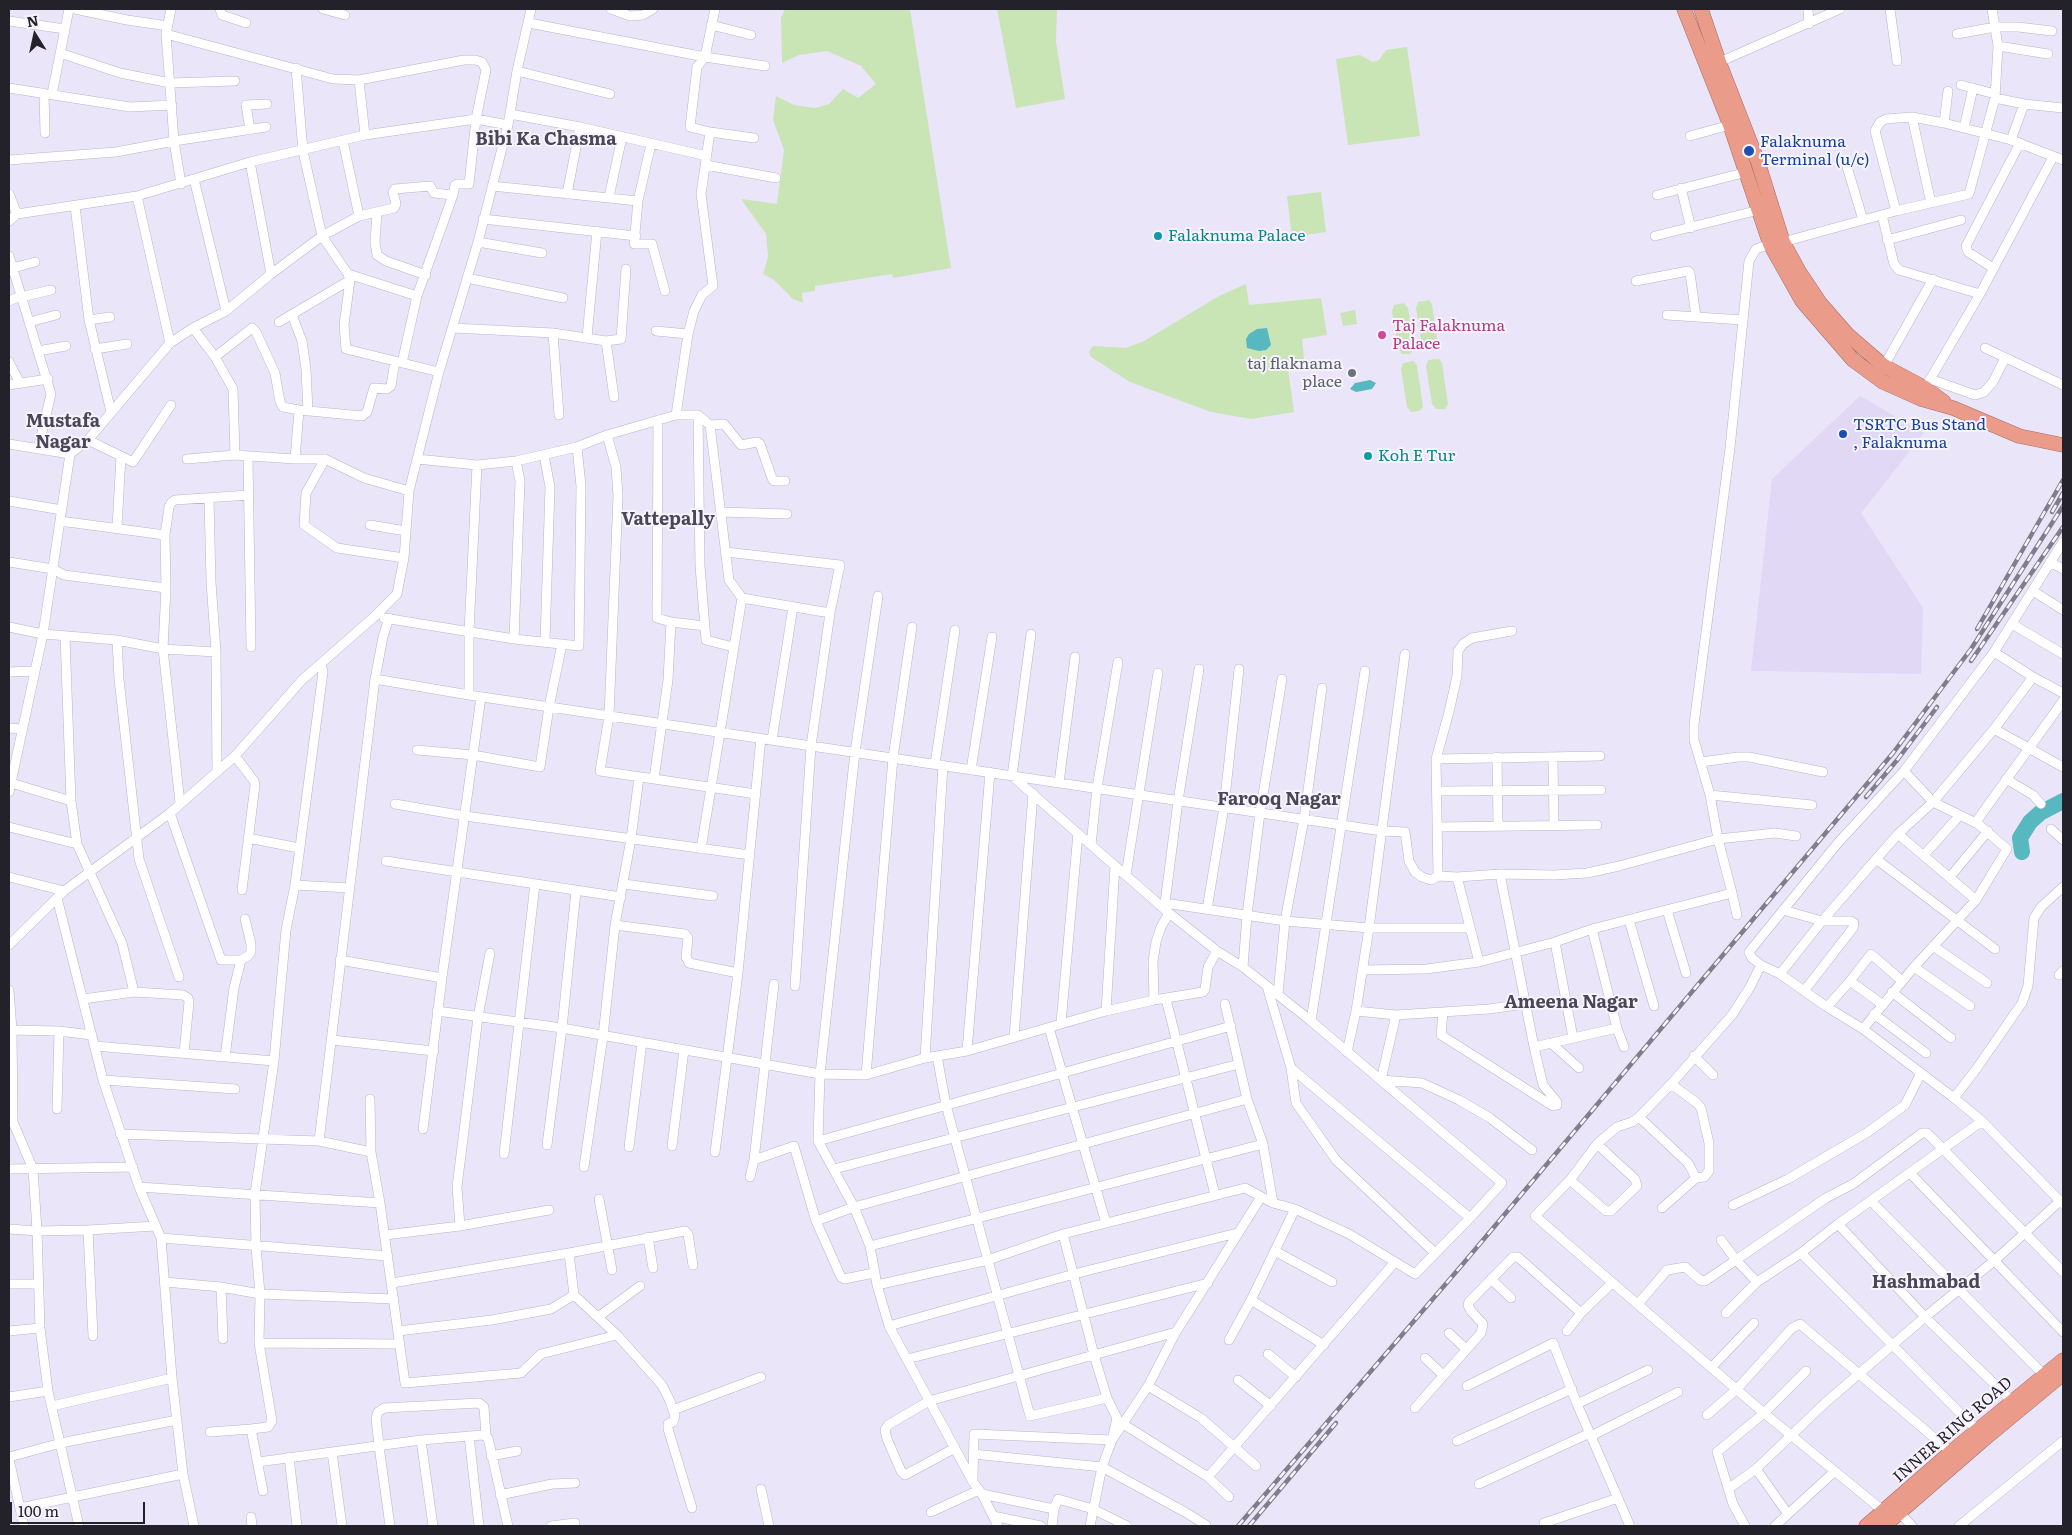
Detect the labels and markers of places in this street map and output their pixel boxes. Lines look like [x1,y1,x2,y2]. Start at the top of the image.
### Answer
place label: Falaknuma Terminal (u/c) [1760,132,1870,170]
marker: Falaknuma Terminal (u/c) [1742,144,1756,158]
place label: Falaknuma Palace [1168,226,1306,246]
marker: Falaknuma Palace [1152,230,1164,242]
place label: Taj Falaknuma Palace [1392,316,1505,354]
marker: Taj Falaknuma Palace [1376,329,1388,341]
place label: taj flaknama place [1247,354,1342,392]
marker: taj flaknama place [1346,367,1358,379]
place label: TSRTC Bus Stand , Falaknuma [1853,415,1986,453]
marker: TSRTC Bus Stand , Falaknuma [1837,428,1849,440]
place label: Koh E Tur [1378,446,1455,466]
marker: Koh E Tur [1362,450,1374,462]

